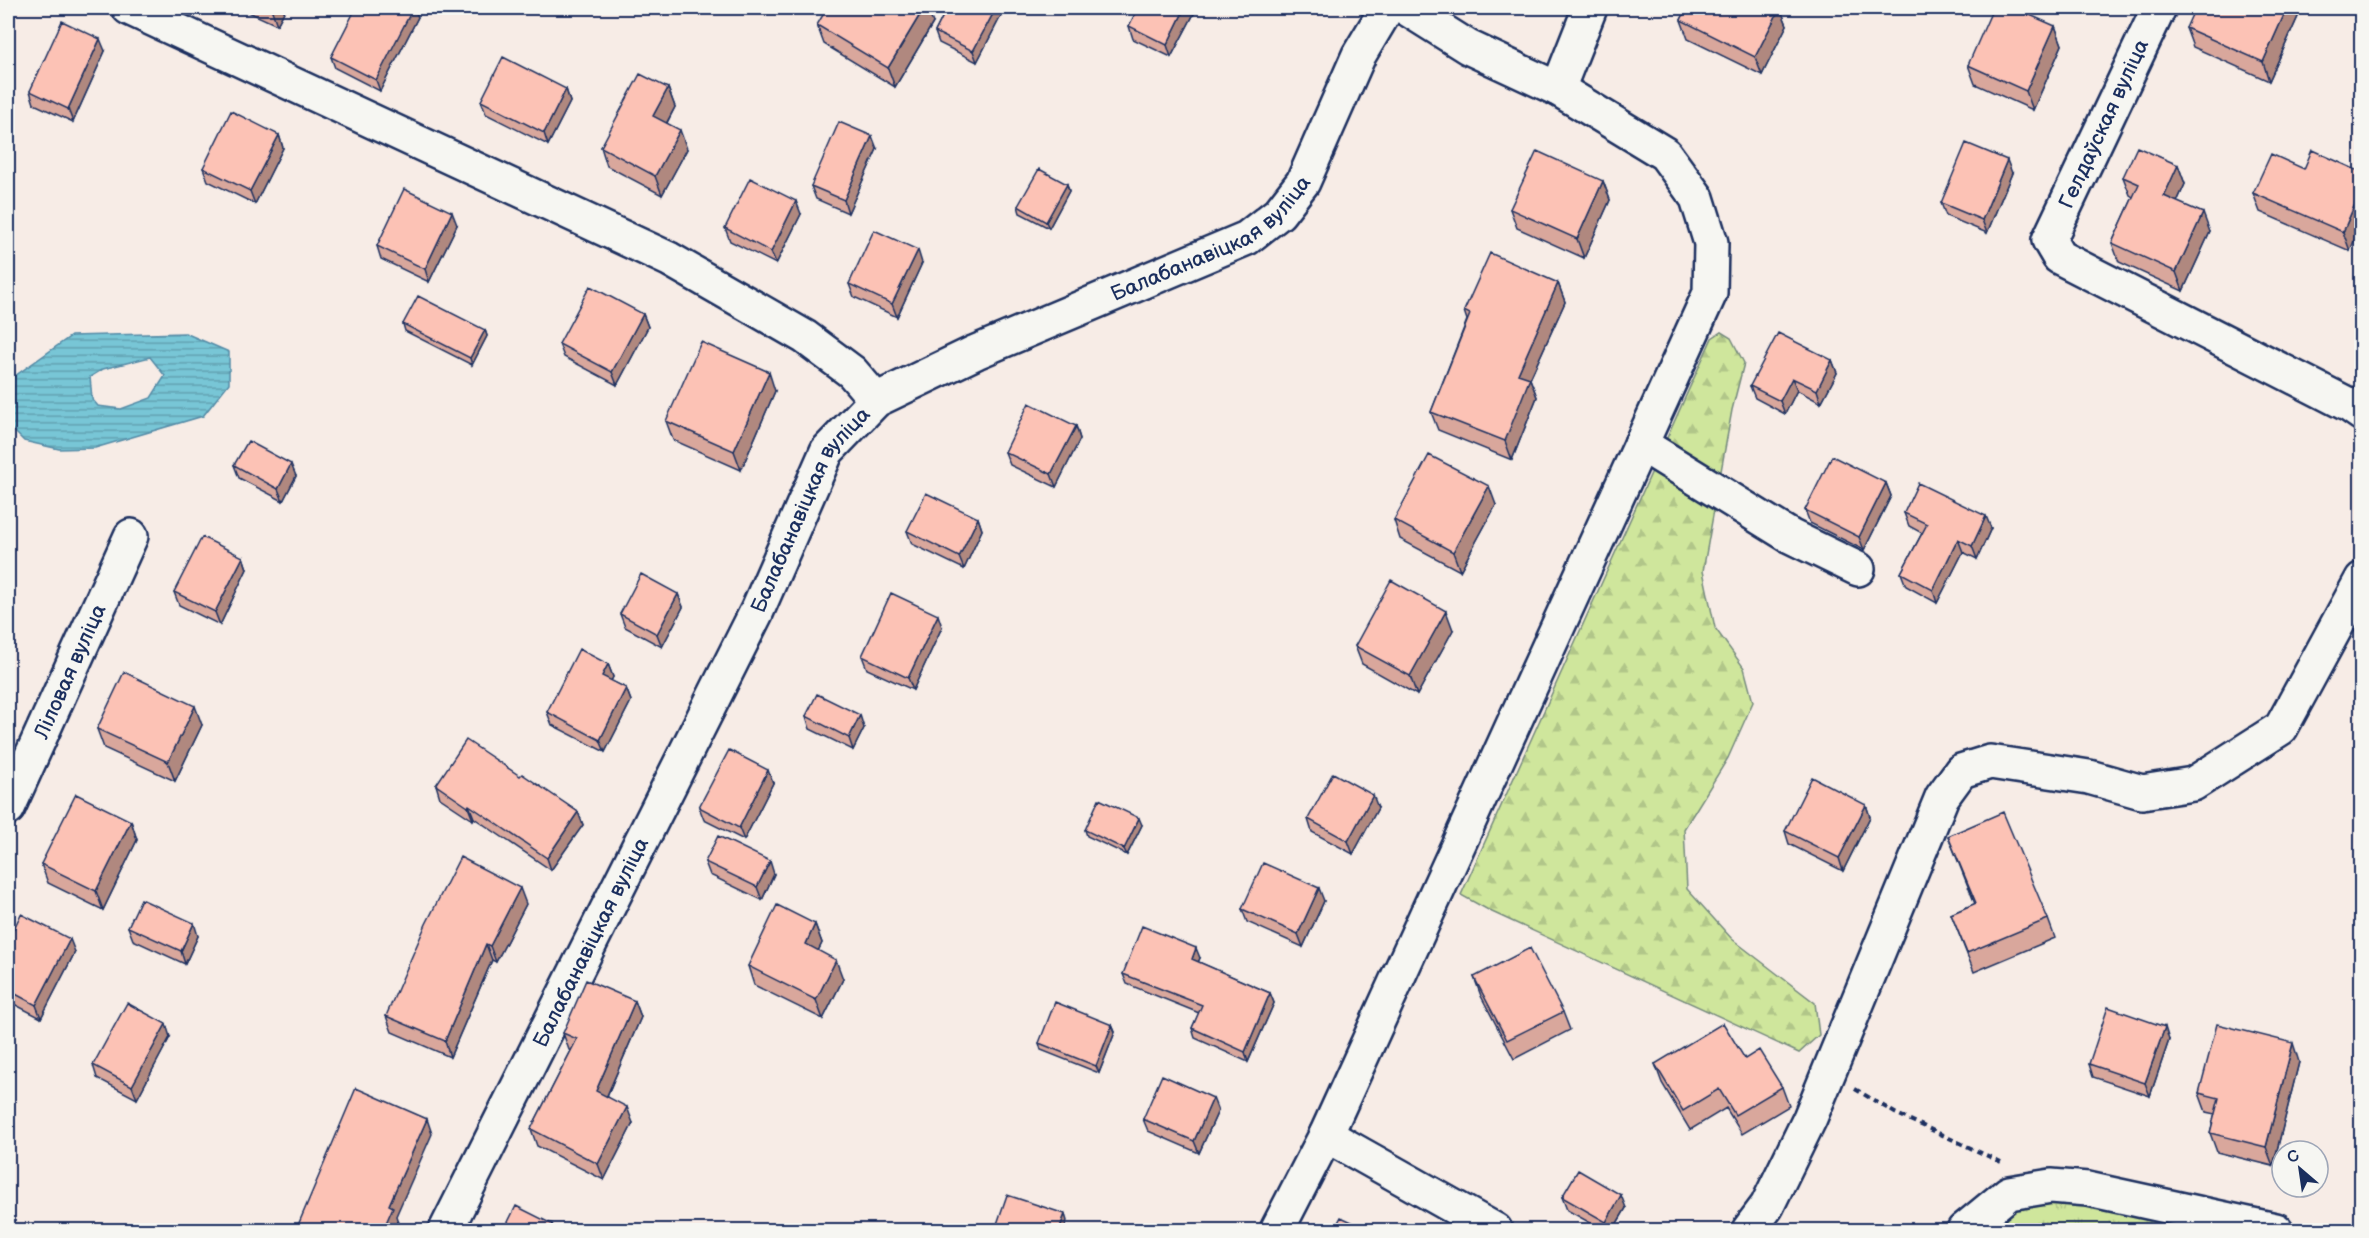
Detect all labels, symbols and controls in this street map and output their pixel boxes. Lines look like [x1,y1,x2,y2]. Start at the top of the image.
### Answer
street label: Гелдаўская вуліца [2054,35,2154,212]
street label: Балабанавіцкая вуліца [1107,170,1316,306]
street label: Балабанавіцкая вуліца [745,401,875,616]
street label: Ліловая вуліца [28,600,111,743]
street label: Балабанавіцкая вуліца [527,833,654,1051]
north arrow [2270,1139,2330,1199]
text: С [2284,1146,2303,1168]

